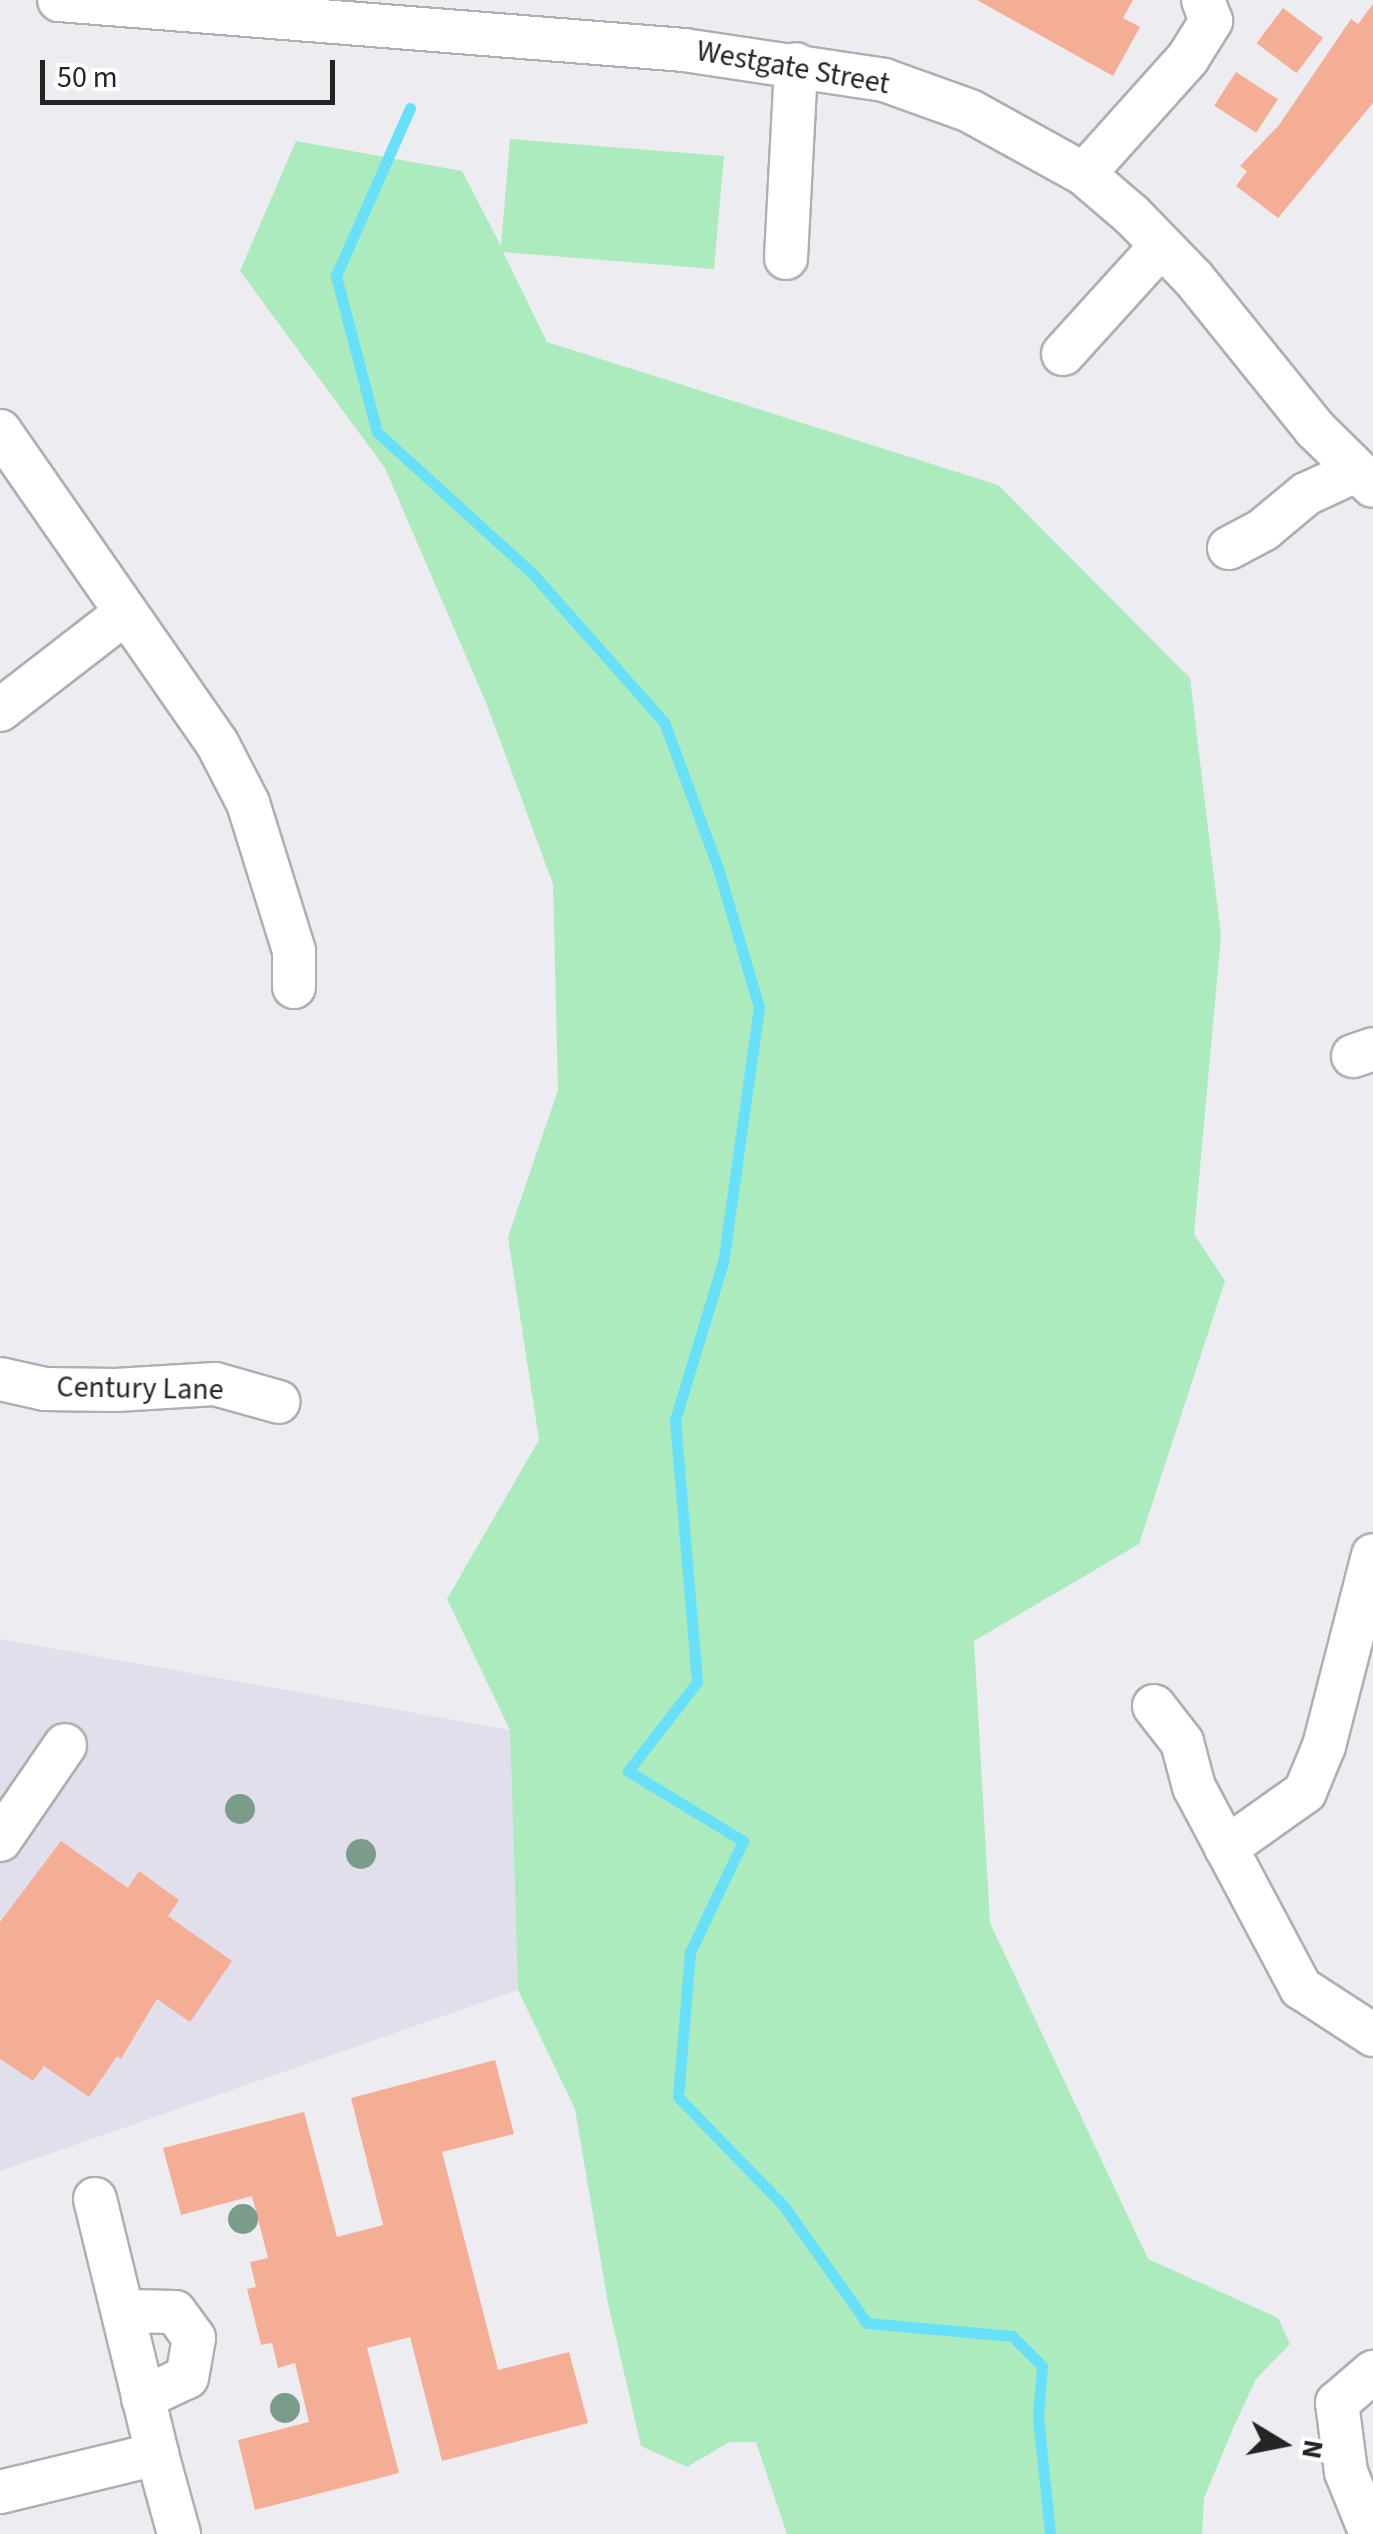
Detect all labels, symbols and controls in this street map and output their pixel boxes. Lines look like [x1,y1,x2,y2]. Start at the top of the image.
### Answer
street label: Westgate Street [694,33,892,103]
scale bar [45,40,340,102]
text: 50 m [57,56,118,99]
street label: Century Lane [56,1370,224,1408]
north arrow [1233,2394,1333,2494]
text: N [1291,2437,1334,2462]

